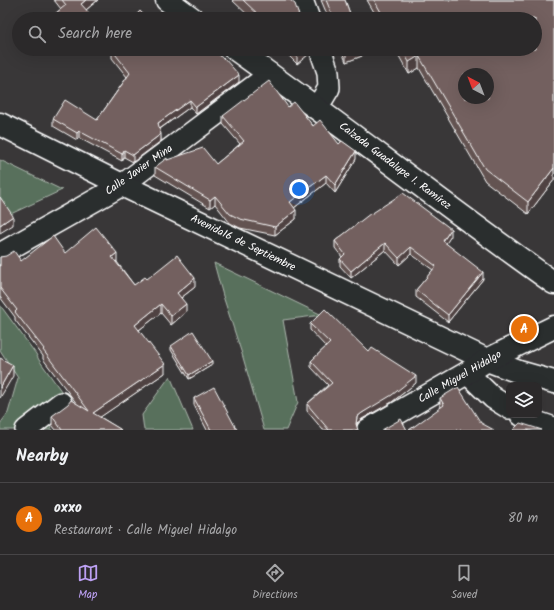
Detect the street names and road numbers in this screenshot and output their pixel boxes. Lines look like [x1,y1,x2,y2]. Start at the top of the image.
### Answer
street label: Calzada Guadalupe I. Ramírez [335,118,455,214]
street label: Calle Javier Mina [101,140,177,200]
street label: Avenida16 de Septiembre [187,210,299,276]
street label: Calle Miguel Hidalgo [415,346,505,408]

